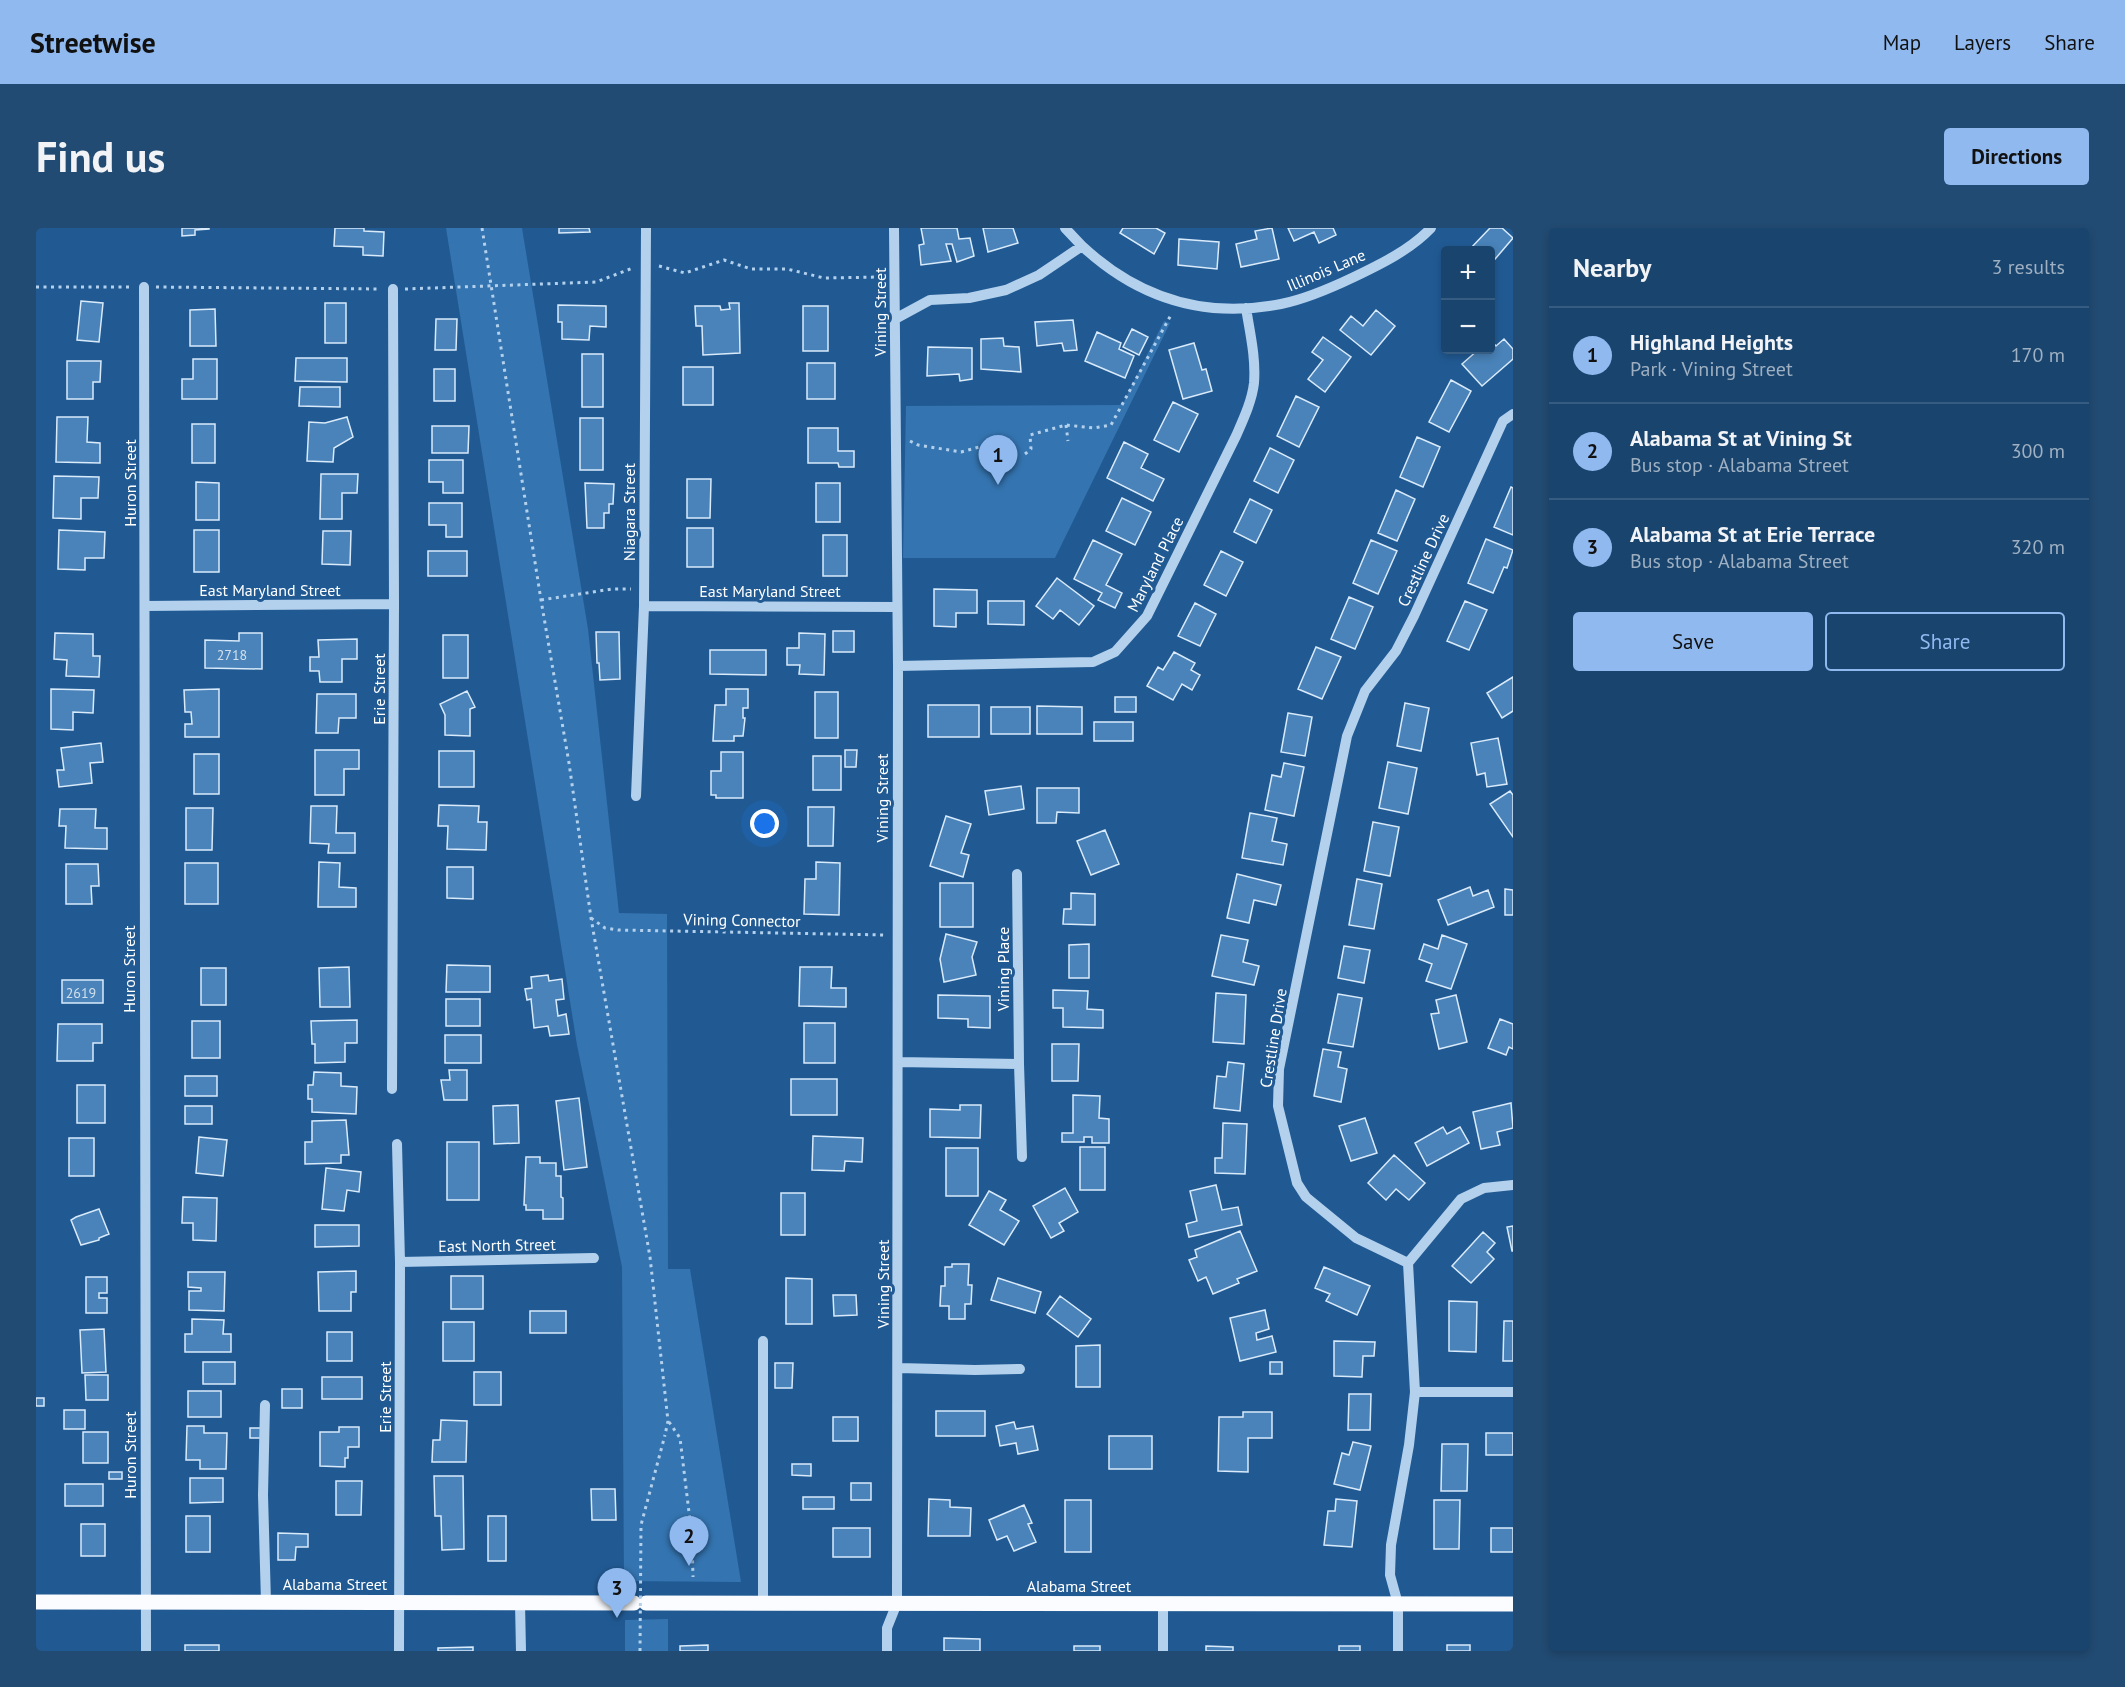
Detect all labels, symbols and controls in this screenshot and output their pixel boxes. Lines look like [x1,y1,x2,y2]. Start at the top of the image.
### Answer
text: Streetwise [30,24,156,61]
text: Map [1883,29,1921,56]
text: Layers [1954,29,2011,56]
text: Share [2044,29,2095,56]
button: Directions [1944,128,2089,185]
text: Find us [36,129,165,184]
street label: Illinois Lane [1284,244,1368,296]
map controls [1441,246,1495,354]
button: + [1441,246,1495,300]
text: Nearby [1573,251,1651,284]
text: 3 results [1992,254,2065,280]
street label: Vining Street [870,267,890,357]
button: − [1441,300,1495,354]
text: Highland Heights [1630,328,1793,356]
text: 1 [1587,342,1598,368]
text: 170 m [2011,342,2065,368]
text: Park · Vining Street [1630,356,1793,382]
text: Alabama St at Vining St [1630,424,1852,452]
pin: 1 [978,436,1018,485]
text: 2 [1587,438,1598,464]
text: 300 m [2011,438,2065,464]
street label: Huron Street [120,439,140,527]
text: Bus stop · Alabama Street [1630,452,1849,478]
street label: Niagara Street [619,462,639,561]
street label: Crestline Drive [1393,510,1453,610]
street label: Maryland Place [1122,513,1188,615]
text: Alabama St at Erie Terrace [1630,520,1875,548]
text: 3 [1587,534,1598,560]
text: 320 m [2011,534,2065,560]
text: Bus stop · Alabama Street [1630,548,1849,574]
street label: East Maryland Street [199,580,341,600]
street label: East Maryland Street [699,581,841,601]
button: Save [1573,612,1813,671]
button: Share [1825,612,2065,671]
house number: 2718 [217,646,247,664]
street label: Erie Street [369,653,389,725]
street label: Vining Street [872,753,892,843]
your location [750,809,779,838]
street label: Vining Connector [682,909,801,931]
street label: Huron Street [119,925,139,1013]
street label: Vining Place [993,927,1013,1012]
house number: 2619 [66,984,96,1002]
street label: Crestline Drive [1255,987,1291,1089]
street label: East North Street [438,1234,556,1256]
street label: Vining Street [873,1239,893,1329]
street label: Erie Street [375,1361,395,1433]
street label: Huron Street [120,1411,140,1499]
pin: 2 [670,1516,708,1566]
pin: 3 [598,1568,636,1618]
street label: Alabama Street [283,1574,388,1594]
street label: Alabama Street [1027,1576,1132,1596]

